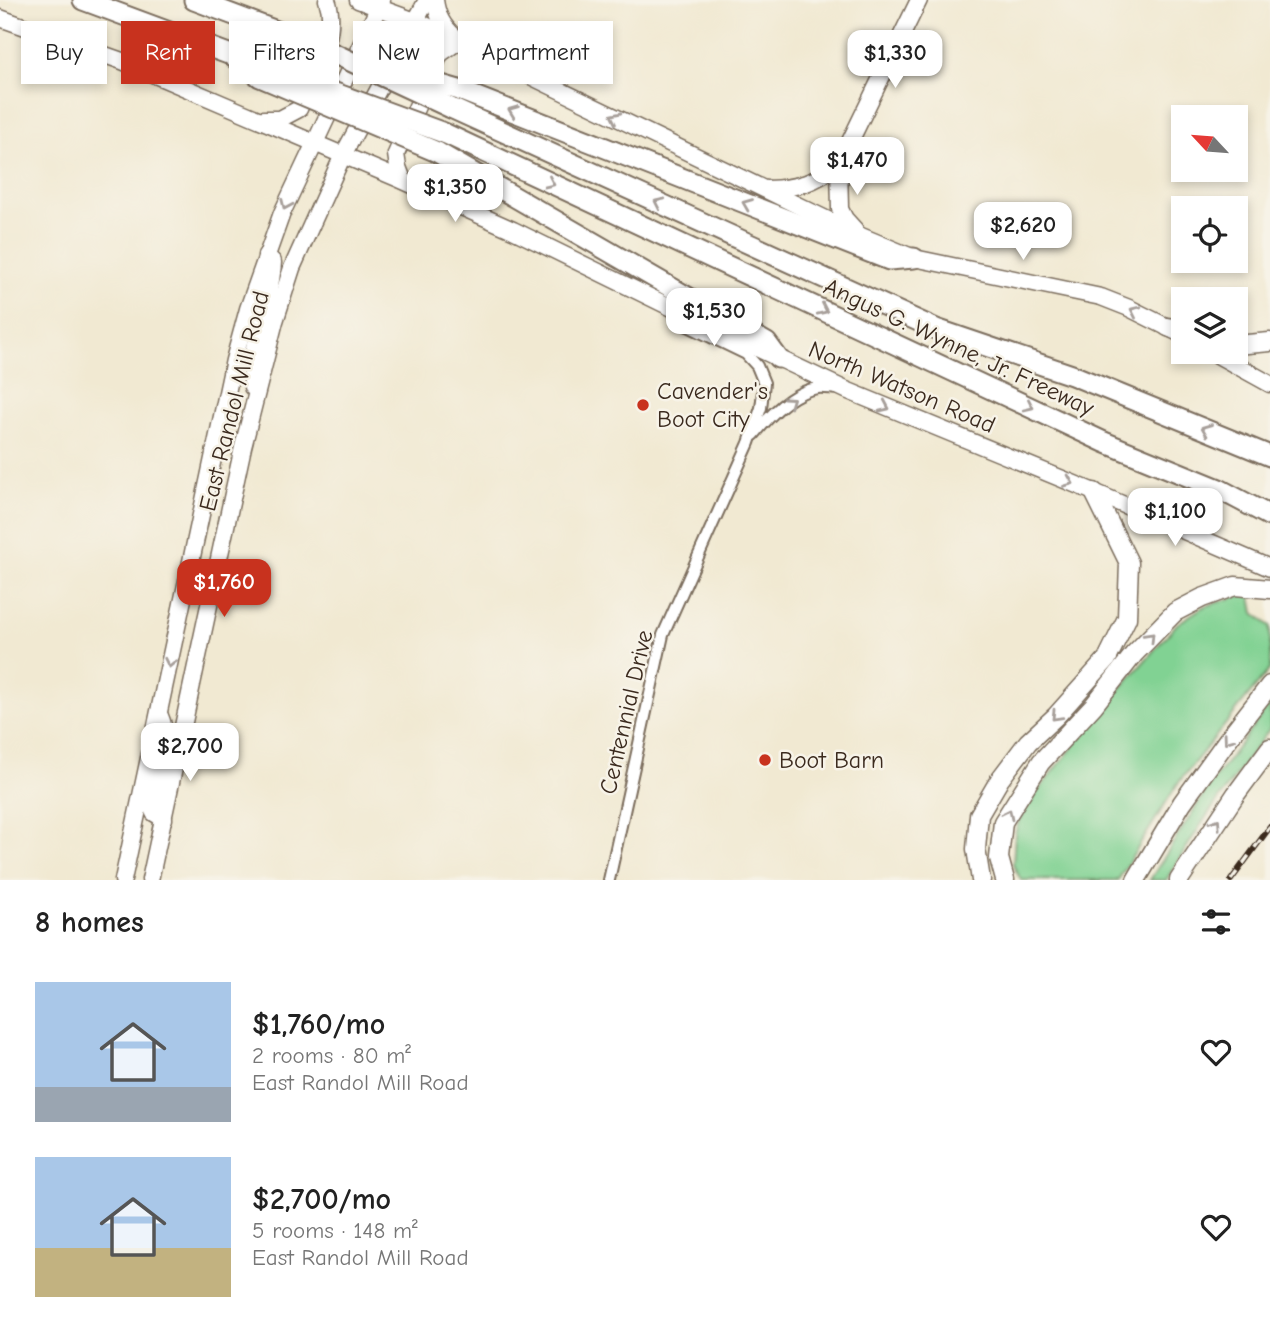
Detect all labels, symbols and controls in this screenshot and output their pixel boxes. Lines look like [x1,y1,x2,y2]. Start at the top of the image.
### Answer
chip: Buy [21,21,107,84]
chip: Rent [121,21,215,84]
chip: Filters [229,21,339,84]
chip: New [353,21,444,84]
chip: Apartment [458,21,613,84]
pin: $1,330 [838,31,952,90]
text: $1,330 [863,39,927,66]
one-way arrow [508,105,520,119]
north arrow [1171,105,1248,182]
map controls [1171,105,1248,364]
one-way arrow [610,112,622,126]
pin: $1,470 [800,138,914,197]
text: $1,470 [826,146,888,173]
pin: $1,350 [398,164,512,224]
text: $1,350 [423,173,487,200]
one-way arrow [543,174,555,188]
button: locate [1171,196,1248,273]
one-way arrow [653,197,666,211]
one-way arrow [280,198,294,211]
one-way arrow [742,198,754,212]
pin: $2,620 [966,202,1080,262]
text: $2,620 [990,211,1056,238]
street label: Angus G. Wynne, Jr. Freeway [819,272,1099,422]
button: layers [1171,287,1248,364]
street label: East Randol Mill Road [193,288,275,514]
pin: $1,530 [657,288,771,348]
text: $1,530 [682,297,746,324]
one-way arrow [815,302,828,316]
one-way arrow [1130,306,1142,320]
street label: North Watson Road [805,335,999,439]
place label: Cavender's Boot City [657,377,768,433]
marker: Cavender's Boot City [635,397,651,413]
one-way arrow [782,397,795,409]
one-way arrow [1022,398,1034,412]
one-way arrow [877,399,890,413]
one-way arrow [1201,424,1213,438]
one-way arrow [1062,474,1074,488]
pin: $1,100 [1118,489,1232,548]
text: $1,100 [1144,497,1206,524]
pin: $1,760 [167,560,281,619]
text: $1,760 [193,568,255,595]
street label: Centennial Drive [594,627,658,797]
one-way arrow [1141,633,1154,646]
one-way arrow [164,657,179,669]
one-way arrow [1051,707,1064,720]
pin: $2,700 [133,724,247,783]
one-way arrow [1224,731,1236,744]
text: $2,700 [157,732,223,759]
place label: Boot Barn [779,746,884,774]
marker: Boot Barn [757,752,773,768]
one-way arrow [1000,809,1014,821]
one-way arrow [1208,818,1221,831]
icon: filters [1197,903,1235,941]
text: 8 homes [35,905,144,940]
text: $1,760/mo [252,1007,385,1042]
icon: home [91,1010,175,1094]
icon: heart [1197,1033,1235,1071]
text: 2 rooms · 80 m² [252,1042,411,1069]
text: East Randol Mill Road [252,1069,469,1096]
text: $2,700/mo [252,1182,391,1217]
icon: home [91,1185,175,1269]
icon: heart [1197,1208,1235,1246]
text: 5 rooms · 148 m² [252,1217,418,1244]
text: East Randol Mill Road [252,1244,469,1271]

